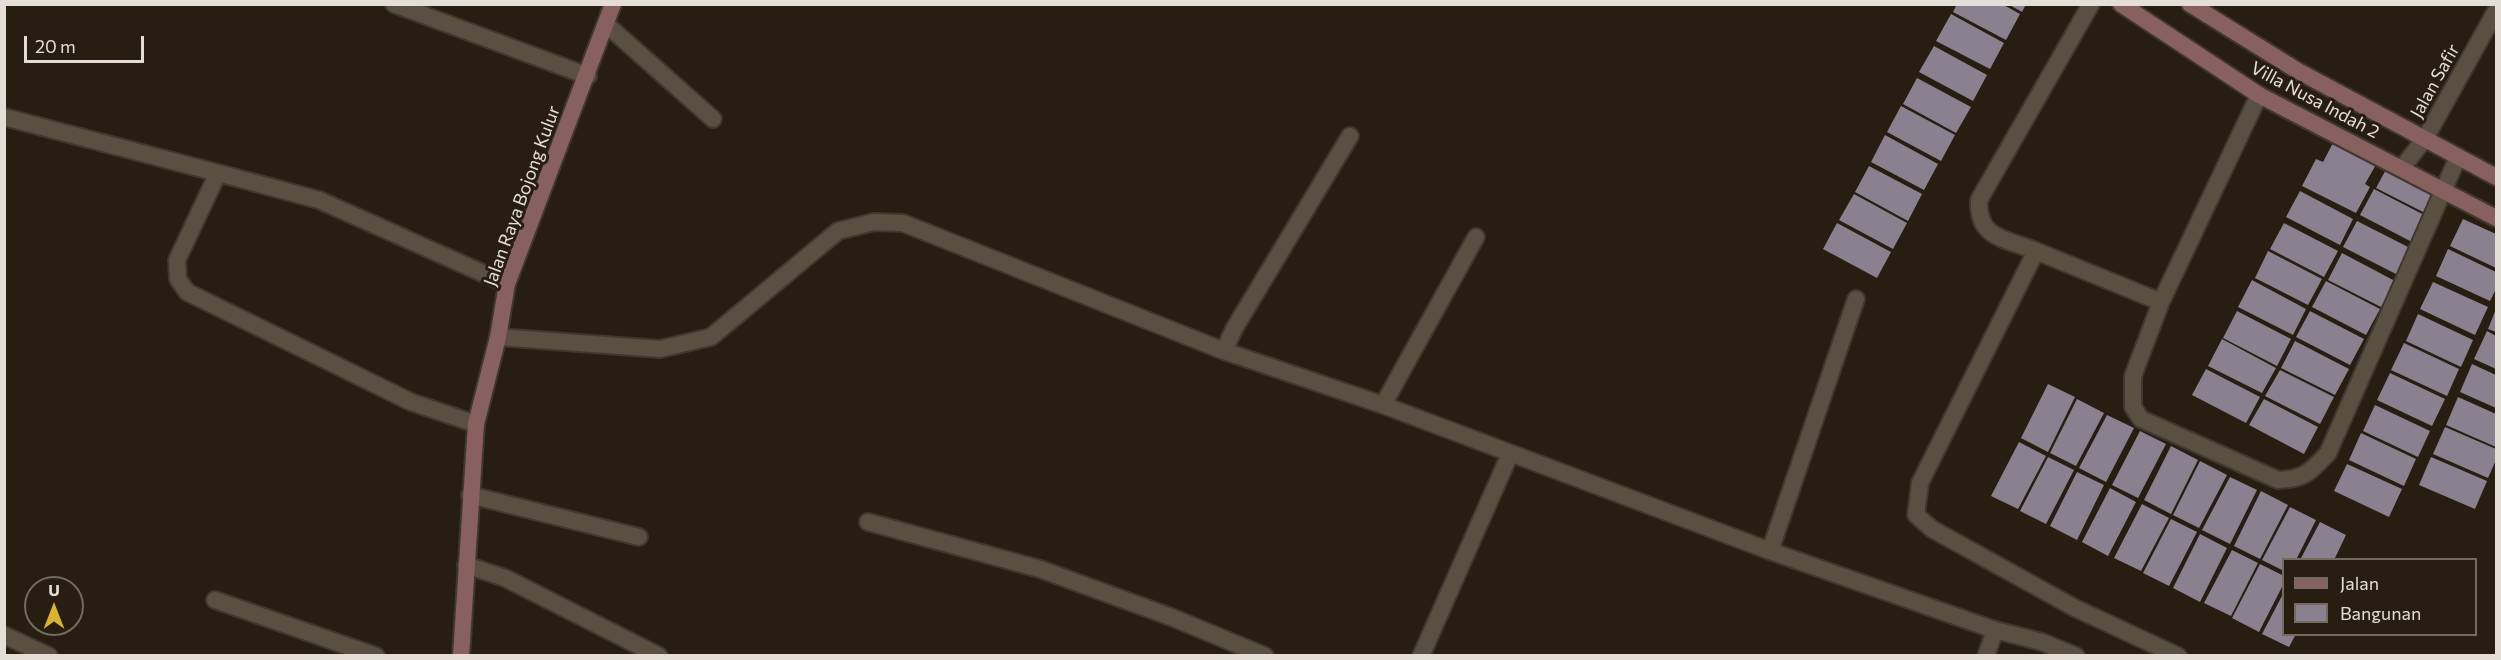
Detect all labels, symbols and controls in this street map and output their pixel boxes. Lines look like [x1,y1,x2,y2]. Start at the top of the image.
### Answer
scale bar [27,24,147,62]
text: 20 m [35,35,76,57]
street label: Jalan Safir [2406,40,2464,122]
street label: Villa Nusa Indah 2 [2247,57,2383,143]
street label: Jalan Raya Bojong Kulur [479,103,565,289]
legend [2282,558,2477,636]
text: Jalan [2340,572,2379,594]
north arrow [24,576,84,636]
text: U [48,580,60,599]
text: Bangunan [2340,602,2421,624]

